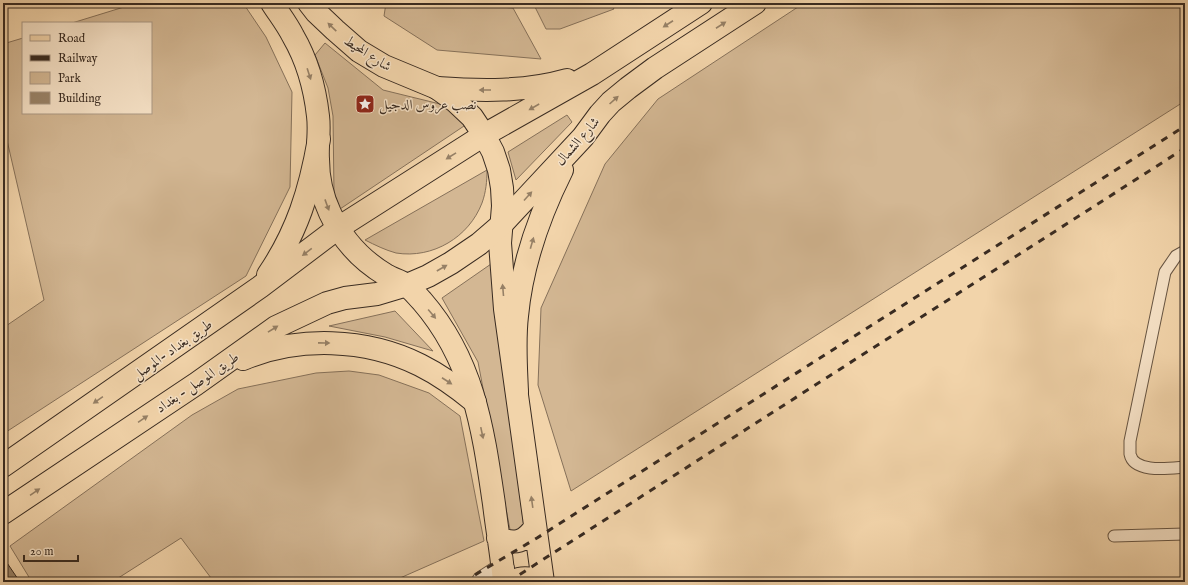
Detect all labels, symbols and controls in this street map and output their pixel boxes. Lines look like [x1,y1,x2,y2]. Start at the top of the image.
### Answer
one-way arrow [663,20,673,28]
one-way arrow [716,21,726,29]
legend [22,22,152,114]
one-way arrow [327,23,336,32]
text: Road [58,31,86,46]
street label: شارع المحيط [339,32,395,78]
text: Railway [58,51,97,66]
one-way arrow [307,68,313,80]
text: Park [58,71,81,86]
one-way arrow [478,87,491,93]
text: Building [58,91,102,106]
place icon: نصب عروس الدجيل [354,93,376,115]
place label: نصب عروس الدجيل [379,96,477,115]
one-way arrow [610,96,619,105]
one-way arrow [528,103,540,110]
street label: شارع الشمال [552,113,605,171]
one-way arrow [446,153,457,160]
one-way arrow [523,191,532,202]
one-way arrow [324,199,330,211]
one-way arrow [529,237,535,250]
one-way arrow [301,248,312,256]
one-way arrow [436,265,448,272]
one-way arrow [500,284,506,296]
one-way arrow [428,309,437,319]
street label: طريق بغداد -الموصل [129,316,217,385]
one-way arrow [268,326,279,333]
one-way arrow [318,340,330,347]
street label: طريق الموصل - بغداد [152,348,243,418]
one-way arrow [441,377,453,384]
one-way arrow [93,396,103,404]
one-way arrow [138,415,148,423]
one-way arrow [479,426,485,439]
one-way arrow [30,488,41,495]
one-way arrow [529,496,535,508]
scale bar [24,537,78,563]
text: 20 m [30,544,53,559]

